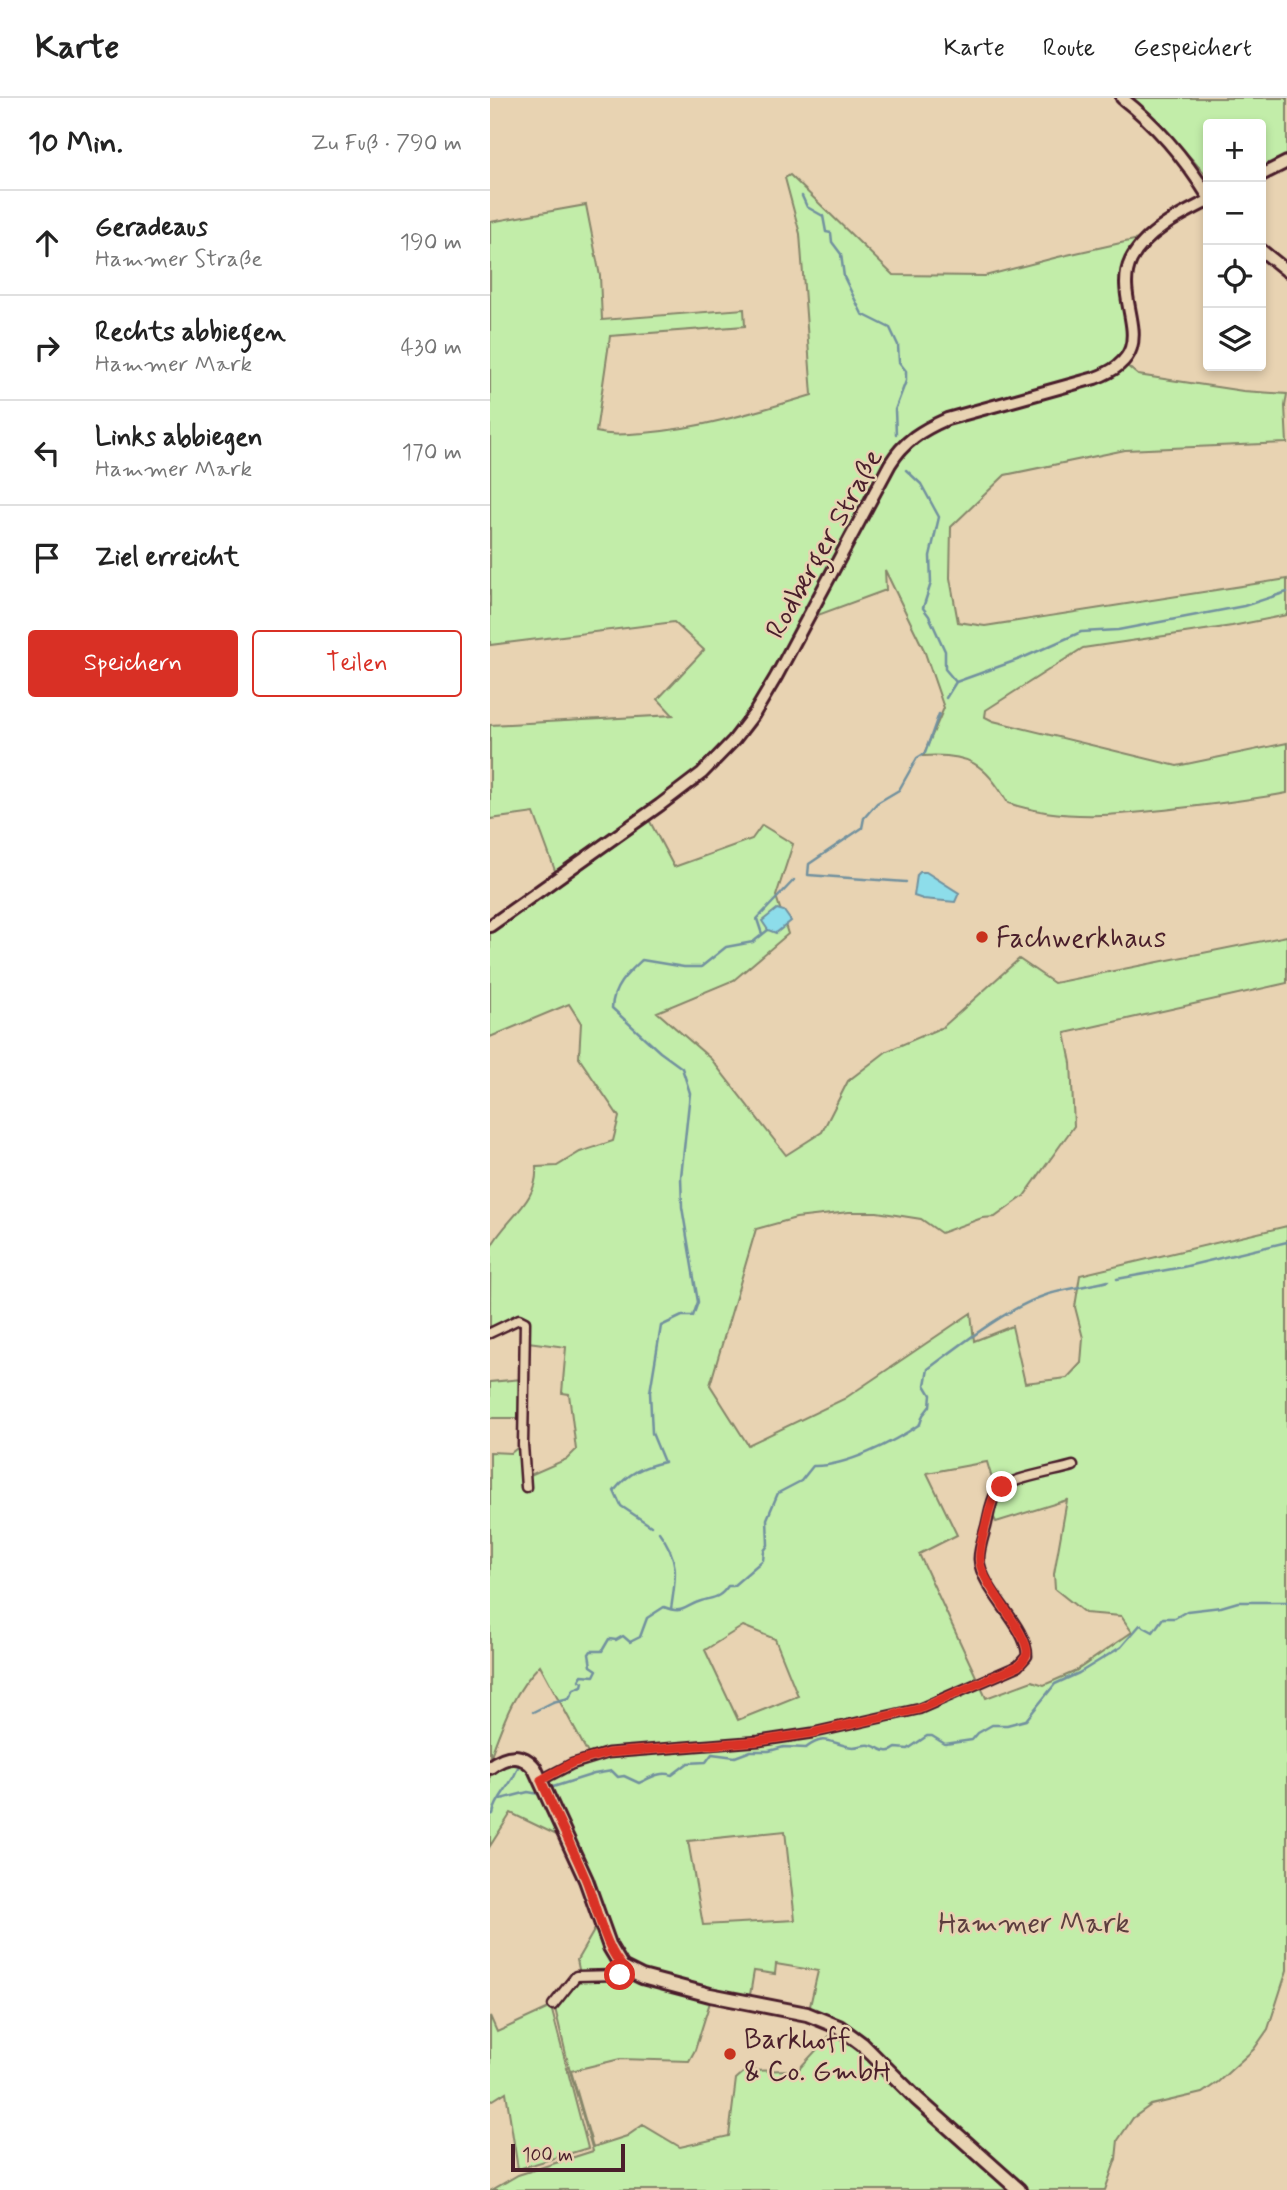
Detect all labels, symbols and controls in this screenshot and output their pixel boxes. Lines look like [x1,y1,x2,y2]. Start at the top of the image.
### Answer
text: Karte [35,26,119,70]
text: Karte [943,33,1005,64]
text: Route [1043,33,1095,64]
text: Gespeichert [1133,33,1252,64]
map controls [1203,119,1266,371]
button: + [1203,119,1266,182]
text: 10 Min. [28,124,123,163]
text: Zu Fuß · 790 m [311,129,462,159]
button: − [1203,182,1266,245]
text: Geradeaus [95,211,208,245]
icon: ahead [28,224,66,262]
text: 190 m [400,228,462,258]
text: Hammer Straße [95,245,263,275]
button: locate [1203,245,1266,308]
button: layers [1203,308,1266,371]
text: Rechts abbiegen [95,316,286,350]
icon: right [28,329,66,367]
text: 430 m [401,333,462,363]
text: Hammer Mark [95,350,252,380]
text: Links abbiegen [95,421,263,455]
icon: left [28,434,66,472]
text: 170 m [402,438,462,468]
street label: Rodberger Straße [758,443,895,647]
text: Hammer Mark [95,455,252,485]
icon: arrive [28,539,66,577]
text: Ziel erreicht [95,541,239,575]
button: Speichern [28,630,238,697]
button: Teilen [252,630,462,697]
place label: Fachwerkhaus [996,921,1166,958]
marker: Fachwerkhaus [974,929,990,945]
route end [986,1471,1017,1502]
park label: Hammer Mark [938,1906,1130,1943]
route start [604,1959,635,1990]
place label: Barkhoff & Co. GmbH [744,2022,891,2091]
marker: Barkhoff & Co. GmbH [722,2046,738,2062]
scale bar [511,2141,625,2173]
text: 100 m [522,2143,573,2168]

